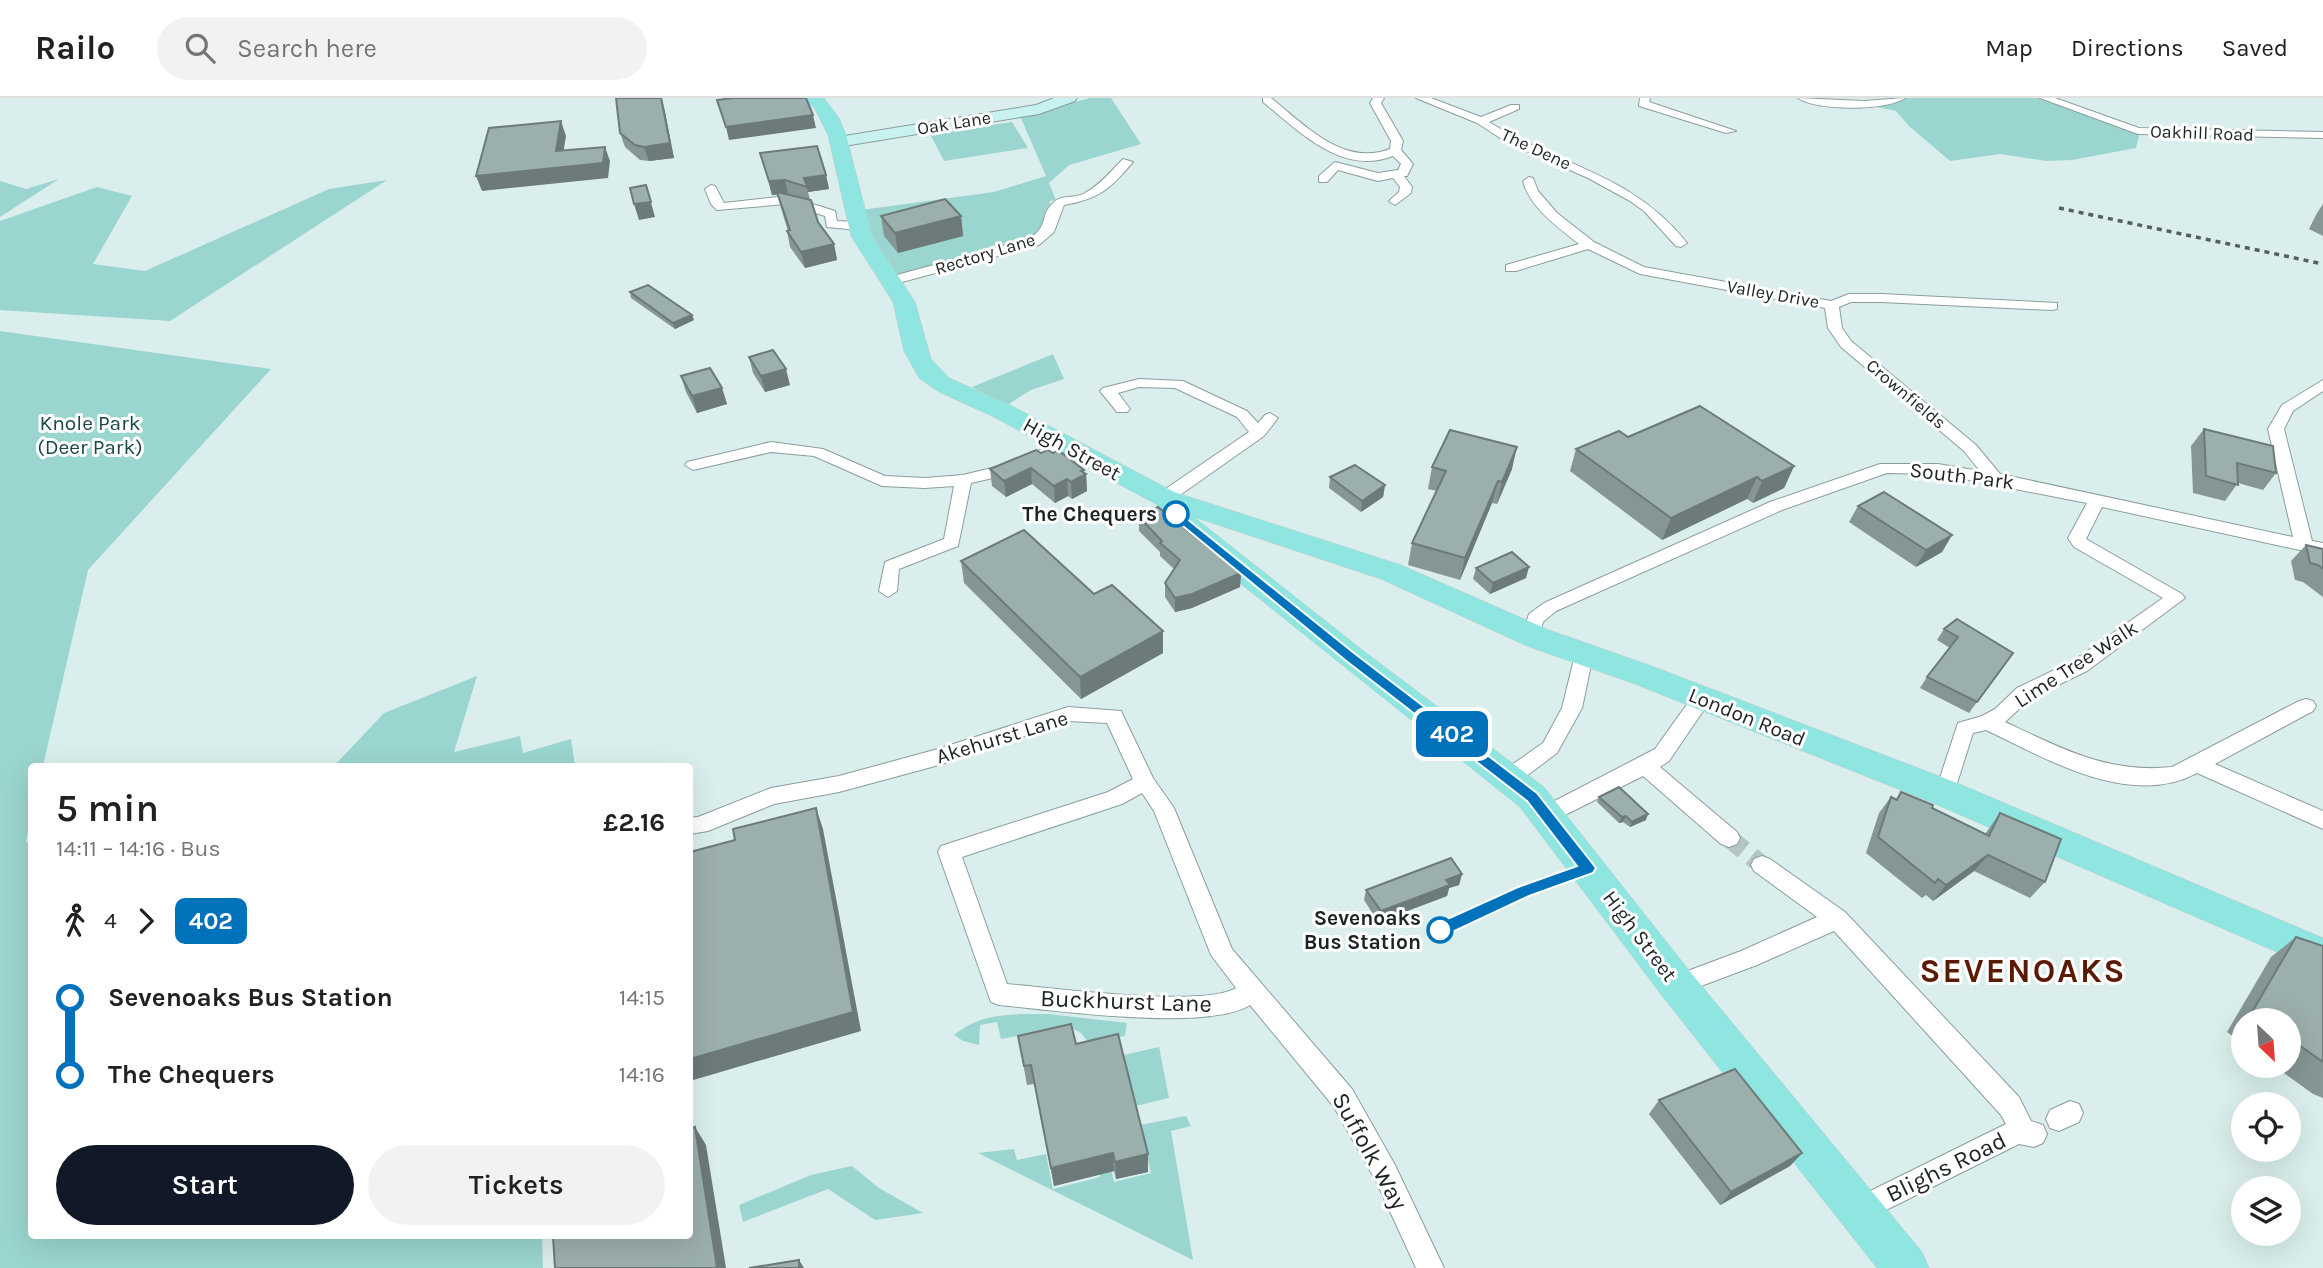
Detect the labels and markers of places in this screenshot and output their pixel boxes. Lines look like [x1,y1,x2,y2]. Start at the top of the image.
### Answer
marker: The Chequers [1163,501,1189,527]
place label: The Chequers [1022,502,1157,527]
place label: Sevenoaks Bus Station [1304,906,1421,954]
marker: Sevenoaks Bus Station [1427,917,1453,943]

